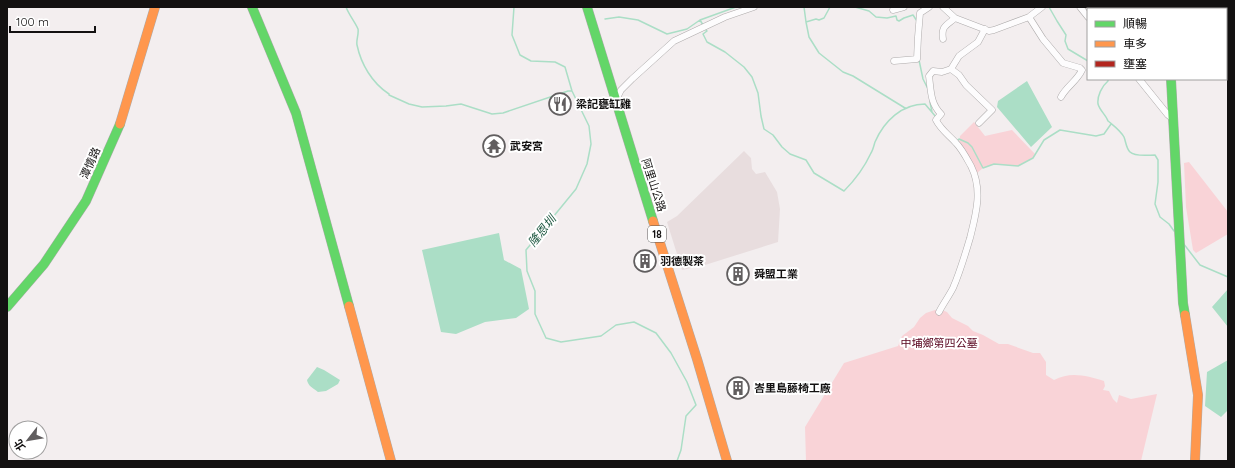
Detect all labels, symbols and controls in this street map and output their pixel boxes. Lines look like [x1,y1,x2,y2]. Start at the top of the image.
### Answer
scale bar [10,8,95,34]
legend [1087,8,1227,80]
text: 100 m [16,14,49,29]
text: 順暢 [1123,16,1147,31]
text: 車多 [1123,36,1147,51]
text: 壅塞 [1123,56,1147,71]
restaurant icon: 梁記甕缸雞 [547,91,573,117]
place label: 梁記甕缸雞 [576,97,631,111]
temple icon: 武安宮 [481,133,507,159]
place label: 武安宮 [510,139,543,153]
street label: 潭情路 [77,145,103,181]
street label: 阿里山公路 [639,157,669,213]
water label: 隆恩圳 [524,210,560,249]
road number: 18 [648,226,666,242]
building icon: 羽德製茶 [632,248,658,274]
place label: 羽德製茶 [660,254,704,268]
building icon: 舜盟工業 [725,261,751,287]
place label: 舜盟工業 [754,267,798,281]
park label: 中埔鄉第四公墓 [901,336,978,350]
building icon: 峇里島藤椅工廠 [725,375,751,401]
place label: 峇里島藤椅工廠 [754,381,831,395]
north arrow [8,420,48,460]
text: 北 [11,437,28,453]

